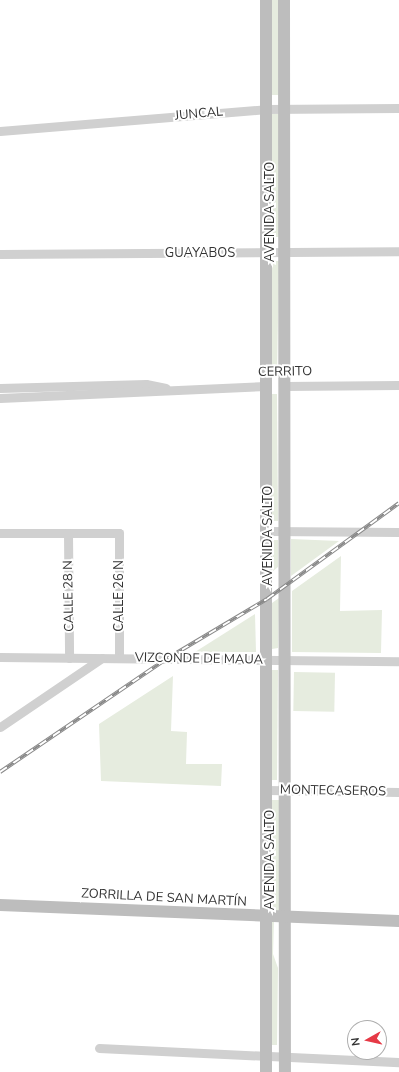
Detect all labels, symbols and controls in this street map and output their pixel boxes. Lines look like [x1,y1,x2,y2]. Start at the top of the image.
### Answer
street label: JUNCAL [174,104,224,124]
street label: AVENIDA SALTO [262,162,278,262]
street label: GUAYABOS [165,245,235,261]
street label: CERRITO [258,364,312,380]
street label: AVENIDA SALTO [260,486,276,586]
street label: CALLE 28 N [61,560,77,632]
street label: CALLE 26 N [111,560,127,632]
street label: VIZCONDE DE MAUA [135,650,263,668]
street label: MONTECASEROS [280,782,386,800]
street label: AVENIDA SALTO [262,810,278,910]
street label: ZORRILLA DE SAN MARTÍN [81,886,247,910]
north arrow [347,1020,387,1060]
text: N [348,1036,364,1047]

